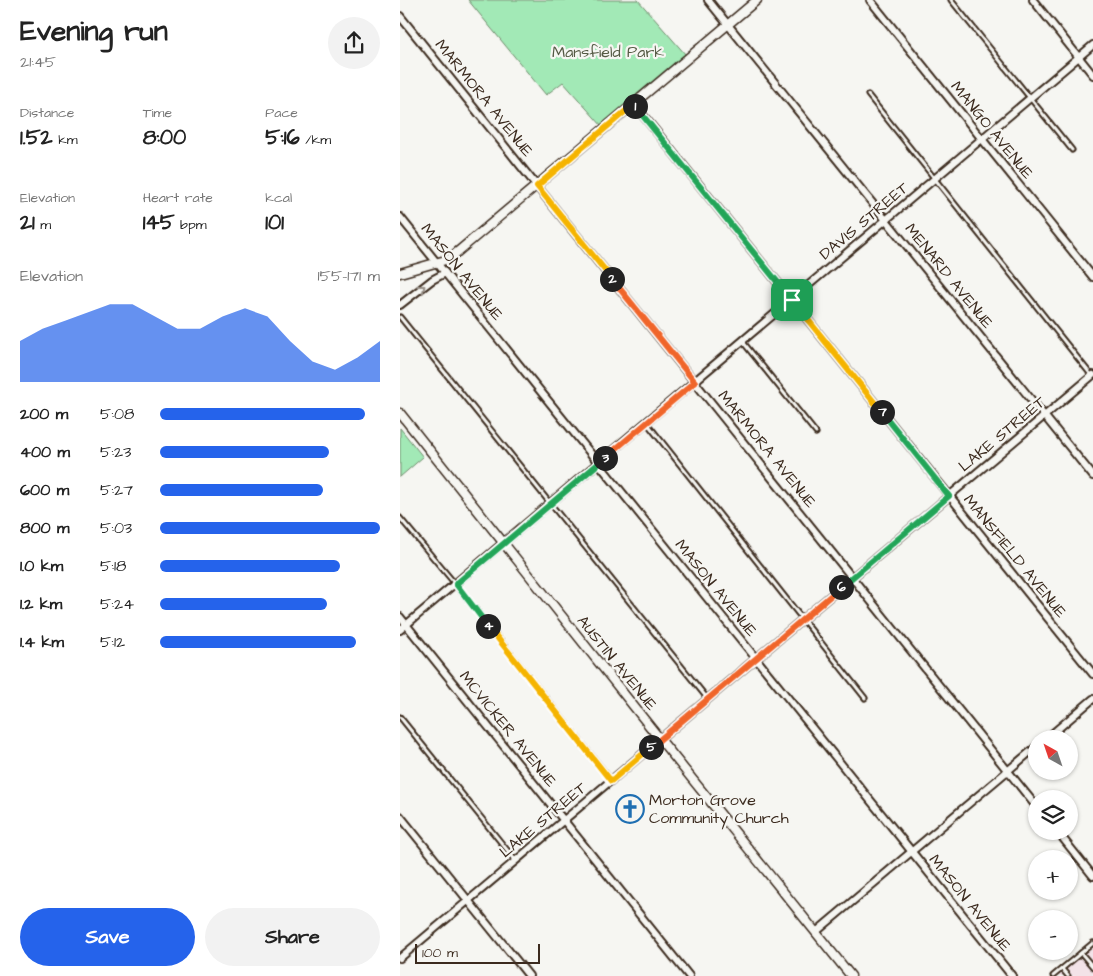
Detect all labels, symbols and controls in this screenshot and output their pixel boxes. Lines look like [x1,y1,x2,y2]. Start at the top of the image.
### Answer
text: Evening run [20,12,168,51]
button: share [328,17,380,69]
street label: MARMORA AVENUE [430,35,539,162]
park label: Mansfield Park [552,41,664,63]
text: 21:45 [20,51,56,73]
street label: MANGO AVENUE [946,76,1039,184]
pin: 1 [622,94,648,118]
text: 1 [635,96,636,116]
text: Distance [20,103,74,123]
text: Time [143,103,172,123]
text: Pace [265,103,298,123]
text: 1.52 [20,123,53,152]
text: 8:00 [143,123,186,152]
text: 5:16 [265,123,300,152]
text: km [53,130,78,150]
text: /km [300,130,331,150]
street label: DAVIS STREET [815,177,913,265]
text: Elevation [20,188,75,208]
text: Heart rate [143,188,213,208]
text: kcal [265,188,292,208]
text: 21 [20,208,35,237]
text: 145 [143,208,175,237]
text: 101 [265,208,284,237]
text: m [35,215,51,235]
text: bpm [175,215,207,235]
street label: MASON AVENUE [416,219,508,326]
street label: MENARD AVENUE [900,219,999,334]
text: Elevation [20,265,83,287]
text: 155–171 m [318,265,380,287]
pin: 2 [600,266,624,292]
text: 2 [608,269,617,289]
pin [771,279,813,321]
one-way arrow [416,285,426,294]
icon: arrive [778,286,806,314]
street label: MARMORA AVENUE [713,386,822,513]
street label: LAKE STREET [954,391,1050,477]
pin: 7 [870,400,894,424]
text: 7 [878,402,887,422]
text: 200 m [20,403,68,425]
text: 5:08 [100,403,134,425]
text: 400 m [20,441,70,463]
text: 5:23 [100,441,131,463]
pin: 3 [592,446,618,470]
text: 3 [602,448,609,468]
text: 600 m [20,479,69,501]
text: 5:27 [100,479,133,501]
street label: MANSFIELD AVENUE [958,490,1072,623]
text: 800 m [20,517,69,539]
text: 5:03 [100,517,132,539]
street label: MASON AVENUE [670,535,762,642]
text: 1.0 km [20,555,63,577]
text: 5:18 [100,555,126,577]
pin: 6 [828,574,854,600]
text: 6 [837,577,846,597]
text: 1.2 km [20,593,62,615]
text: 5:24 [100,593,134,615]
street label: AUSTIN AVENUE [572,611,663,716]
pin: 4 [476,614,500,638]
text: 4 [484,616,493,636]
text: 1.4 km [20,631,64,653]
text: 5:12 [100,631,125,653]
street label: MCVICKER AVENUE [454,666,562,792]
north arrow [1028,730,1078,780]
map controls [1028,730,1078,960]
pin: 5 [638,734,664,760]
text: 5 [647,737,656,757]
street label: LAKE STREET [495,777,591,863]
place label: Morton Grove Community Church [649,789,789,830]
button: layers [1028,790,1078,840]
church icon: Morton Grove Community Church [615,794,645,824]
street label: MASON AVENUE [924,850,1016,957]
button: + [1028,850,1078,900]
button: Save [20,908,195,966]
button: Share [205,908,380,966]
button: − [1028,910,1078,960]
scale bar [415,941,540,964]
text: 100 m [422,943,458,963]

